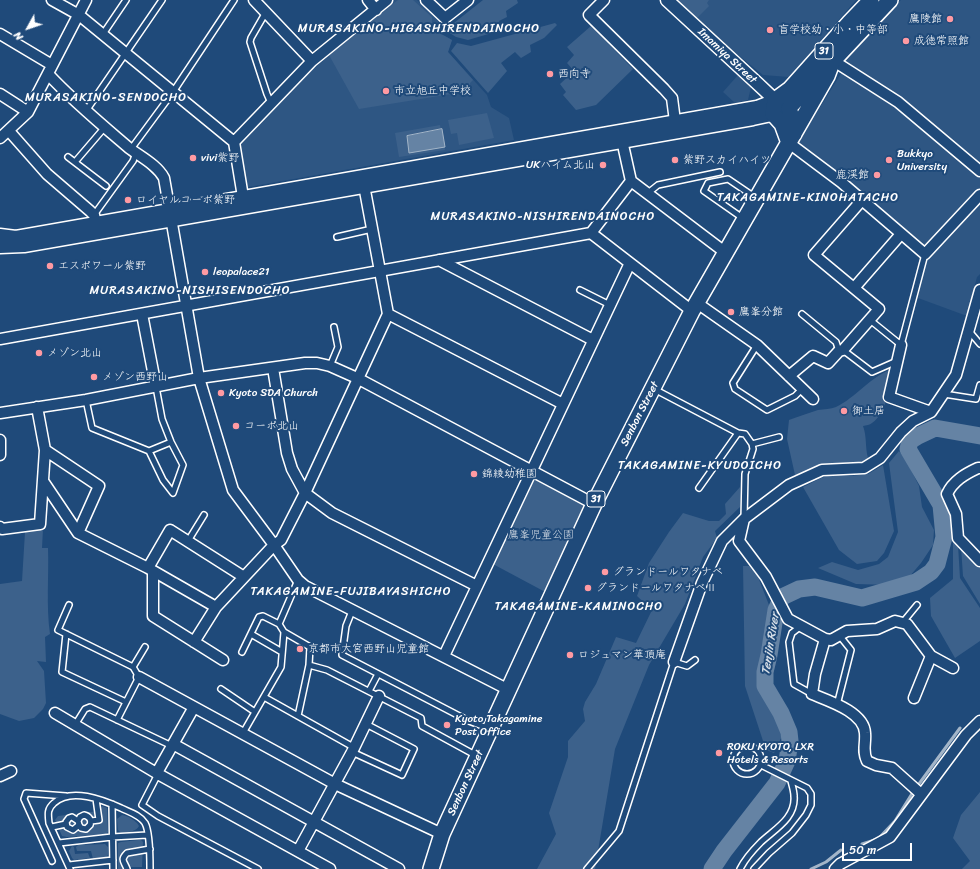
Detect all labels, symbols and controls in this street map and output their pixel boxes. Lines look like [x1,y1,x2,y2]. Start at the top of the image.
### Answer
north arrow [8,8,48,48]
place label: 鷹陵館 [909,12,942,26]
marker: 鷹陵館 [945,14,955,24]
district label: MURASAKINO-HIGASHIRENDAINOCHO [300,22,538,36]
place label: 盲学校幼・小・中等部 [778,23,888,37]
street label: Imamiya Street [695,25,759,87]
marker: 盲学校幼・小・中等部 [765,25,775,35]
text: N [9,27,28,45]
place label: 成徳常照館 [914,34,969,48]
marker: 成徳常照館 [901,36,911,46]
road number: 31 [815,43,833,59]
place label: 西向寺 [558,67,591,81]
marker: 西向寺 [545,69,555,79]
place label: 市立旭丘中学校 [394,84,471,98]
marker: 市立旭丘中学校 [381,86,391,96]
district label: MURASAKINO-SENDOCHO [26,91,186,105]
place label: Bukkyo University [897,147,947,173]
place label: vivi紫野 [201,151,239,165]
marker: vivi紫野 [188,153,198,163]
place label: 紫野スカイハイツ [683,153,771,167]
marker: 紫野スカイハイツ [670,155,680,165]
marker: Bukkyo University [884,155,894,165]
place label: UKハイム北山 [526,158,595,172]
marker: UKハイム北山 [598,160,608,170]
place label: 鹿渓館 [836,168,869,182]
marker: 鹿渓館 [872,170,882,180]
district label: TAKAGAMINE-KINOHATACHO [718,191,898,205]
place label: ロイヤルコーポ紫野 [136,193,235,207]
marker: ロイヤルコーポ紫野 [123,195,133,205]
district label: MURASAKINO-NISHIRENDAINOCHO [432,210,654,224]
place label: エスポワール紫野 [58,259,146,273]
marker: エスポワール紫野 [45,261,55,271]
place label: leopalace21 [213,265,270,279]
marker: leopalace21 [200,267,210,277]
district label: MURASAKINO-NISHISENDOCHO [91,284,289,298]
place label: 鷹峯分館 [739,305,783,319]
marker: 鷹峯分館 [726,307,736,317]
place label: メゾン北山 [47,346,102,360]
marker: メゾン北山 [34,348,44,358]
place label: メゾン西野山 [102,370,168,384]
marker: メゾン西野山 [89,372,99,382]
street label: Senbon Street [618,379,662,449]
place label: Kyoto SDA Church [229,386,318,400]
marker: Kyoto SDA Church [216,388,226,398]
place label: 御土居 [852,404,885,418]
marker: 御土居 [839,406,849,416]
place label: コーポ北山 [244,419,299,433]
marker: コーポ北山 [231,421,241,431]
district label: TAKAGAMINE-KYUDOICHO [619,459,781,473]
place label: 錦綾幼稚園 [482,467,537,481]
marker: 錦綾幼稚園 [469,469,479,479]
road number: 31 [587,491,605,507]
park label: 鷹峯児童公園 [508,528,574,542]
place label: グランドールワタナベ [613,565,723,579]
marker: グランドールワタナベ [600,567,610,577]
place label: グランドールワタナベⅡ [596,581,717,595]
marker: グランドールワタナベⅡ [583,583,593,593]
district label: TAKAGAMINE-FUJIBAYASHICHO [251,585,451,599]
district label: TAKAGAMINE-KAMINOCHO [495,600,663,614]
water label: Tenjin River [759,612,783,676]
place label: 京都市大宮西野山児童館 [308,642,429,656]
marker: 京都市大宮西野山児童館 [295,644,305,654]
place label: ロジュマン華頂庵 [578,648,666,662]
marker: ロジュマン華頂庵 [565,650,575,660]
place label: Kyoto Takagamine Post Office [455,712,542,738]
marker: Kyoto Takagamine Post Office [442,720,452,730]
place label: ROKU KYOTO, LXR Hotels & Resorts [727,740,814,766]
street label: Senbon Street [445,748,487,818]
marker: ROKU KYOTO, LXR Hotels & Resorts [714,748,724,758]
scale bar [844,835,914,861]
text: 50 m [849,839,876,861]

